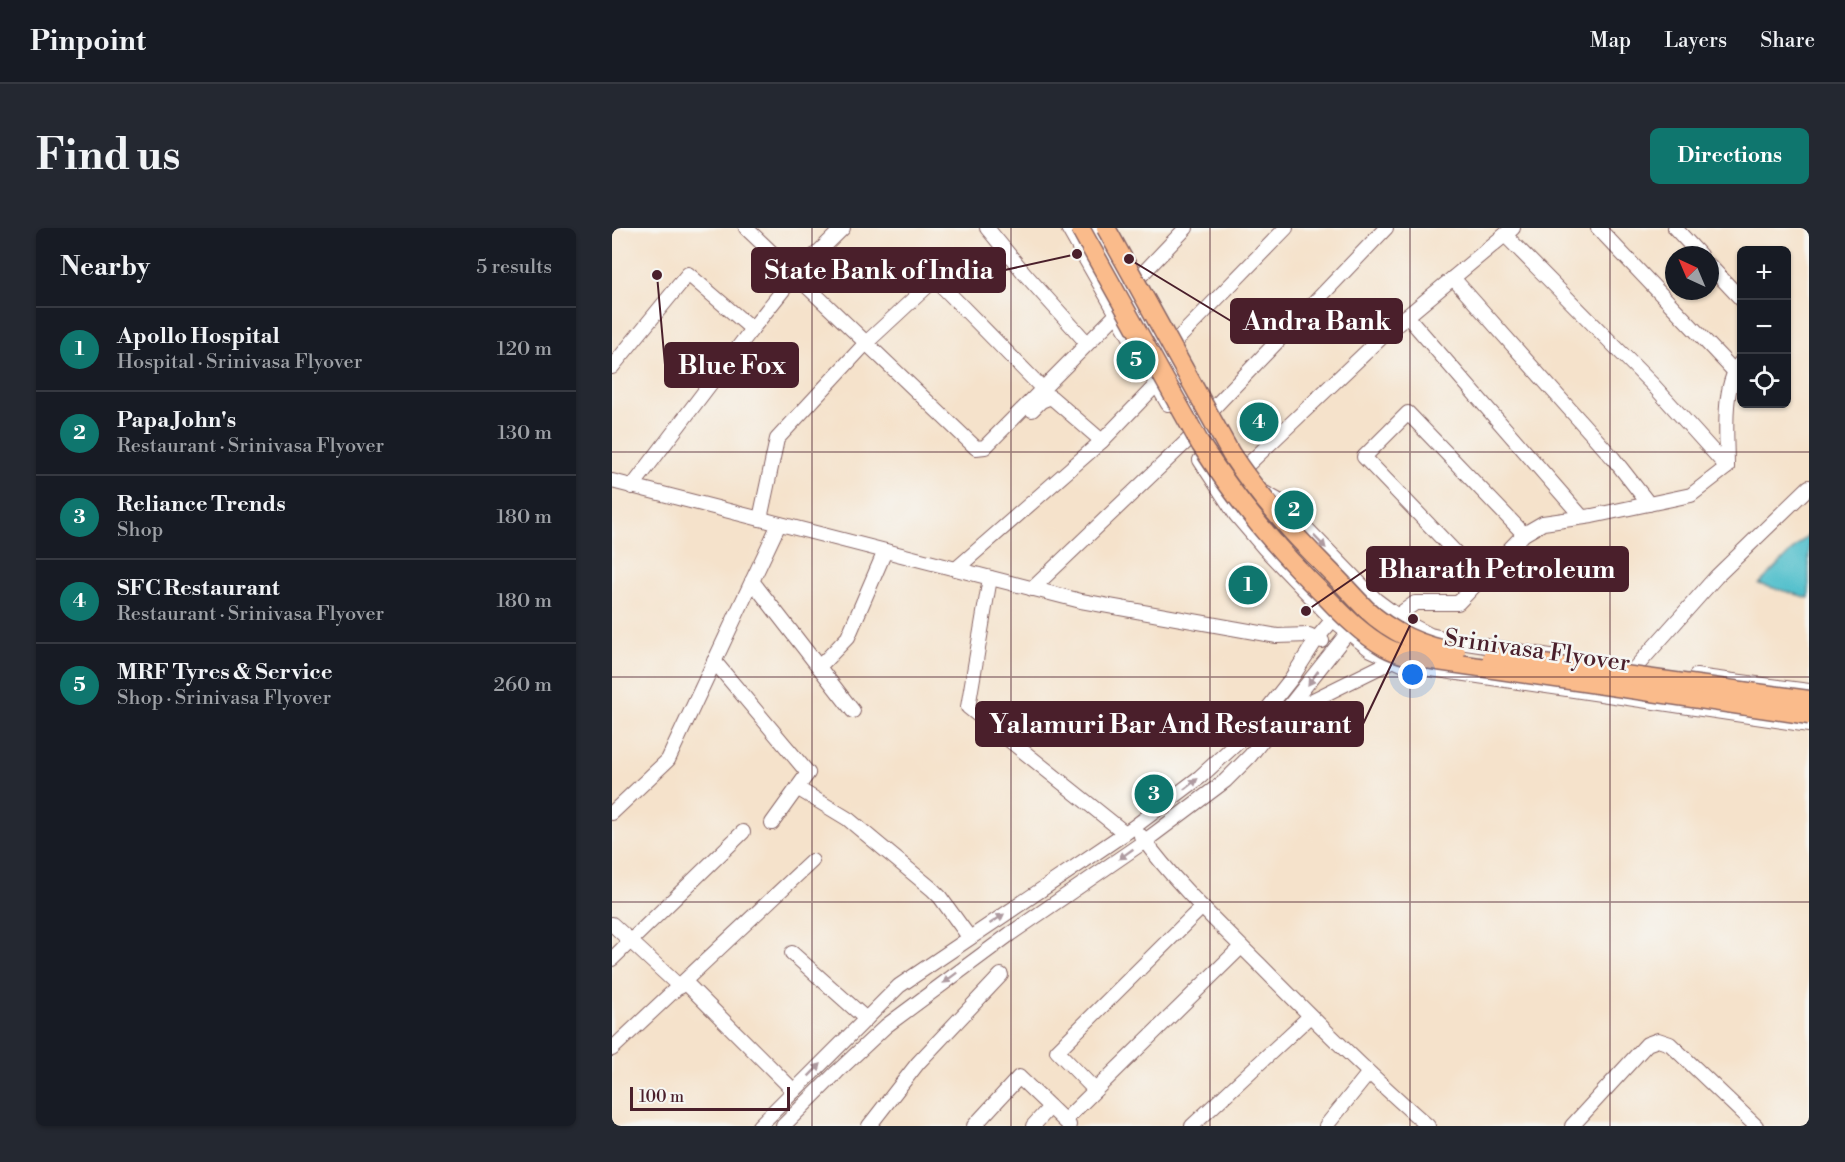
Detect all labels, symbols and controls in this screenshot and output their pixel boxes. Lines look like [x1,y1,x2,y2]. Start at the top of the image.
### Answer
text: Pinpoint [30,24,146,59]
text: Map [1590,28,1631,54]
text: Layers [1664,28,1727,54]
text: Share [1760,28,1815,54]
button: Directions [1650,128,1809,184]
text: Find us [36,130,180,183]
north arrow [1665,246,1719,300]
map controls [1737,246,1791,408]
button: + [1737,246,1791,300]
callout: State Bank of India [752,248,1005,292]
text: Nearby [60,251,150,283]
text: 5 results [476,255,552,280]
text: State Bank of India [764,255,995,287]
callout: Andra Bank [1231,299,1402,343]
button: − [1737,300,1791,354]
text: Andra Bank [1242,306,1392,338]
text: Apollo Hospital [117,323,280,350]
text: 1 [75,337,84,362]
text: 120 m [497,337,552,362]
pin: 5 [1116,338,1156,382]
callout: Blue Fox [665,343,798,387]
text: Hospital · Srinivasa Flyover [117,350,362,375]
text: Blue Fox [678,350,786,382]
button: locate [1737,354,1791,408]
pin: 4 [1240,400,1278,444]
text: Papa John's [117,407,236,434]
text: 2 [73,421,86,446]
text: 130 m [497,421,552,446]
text: Restaurant · Srinivasa Flyover [117,434,384,459]
pin: 2 [1274,488,1314,532]
text: Reliance Trends [117,491,286,518]
text: 3 [73,505,86,530]
text: 180 m [497,505,552,530]
text: Shop [117,518,163,543]
one-way arrow [1312,535,1326,549]
callout: Bharath Petroleum [1367,547,1628,591]
text: Bharath Petroleum [1378,554,1616,586]
pin: 1 [1228,562,1268,608]
text: SFC Restaurant [117,575,280,602]
text: 4 [73,589,86,614]
text: 180 m [497,589,552,614]
text: Restaurant · Srinivasa Flyover [117,602,384,627]
street label: Srinivasa Flyover [1442,623,1632,679]
text: MRF Tyres & Service [117,659,333,686]
your location [1398,660,1427,689]
one-way arrow [1307,671,1319,686]
text: 5 [73,673,86,698]
text: 260 m [494,673,552,698]
text: Shop · Srinivasa Flyover [117,686,331,711]
callout: Yalamuri Bar And Restaurant [976,702,1363,746]
text: Yalamuri Bar And Restaurant [989,709,1352,741]
pin: 3 [1134,772,1174,816]
one-way arrow [1184,779,1199,791]
one-way arrow [1119,848,1135,860]
one-way arrow [988,913,1004,925]
one-way arrow [942,972,958,984]
one-way arrow [808,1063,822,1077]
scale bar [630,1084,790,1112]
text: 100 m [639,1087,684,1107]

